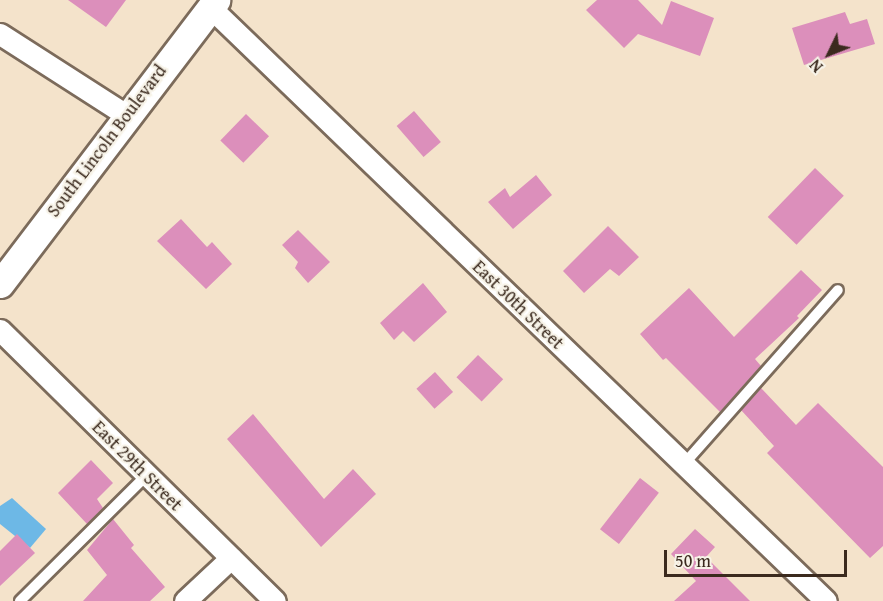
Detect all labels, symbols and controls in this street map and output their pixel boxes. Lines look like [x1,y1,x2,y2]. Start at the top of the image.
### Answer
north arrow [799,24,859,84]
text: N [803,54,828,78]
street label: South Lincoln Boulevard [43,61,171,221]
street label: East 30th Street [468,256,568,354]
street label: East 29th Street [88,417,186,515]
scale bar [667,538,850,576]
text: 50 m [675,547,711,574]

